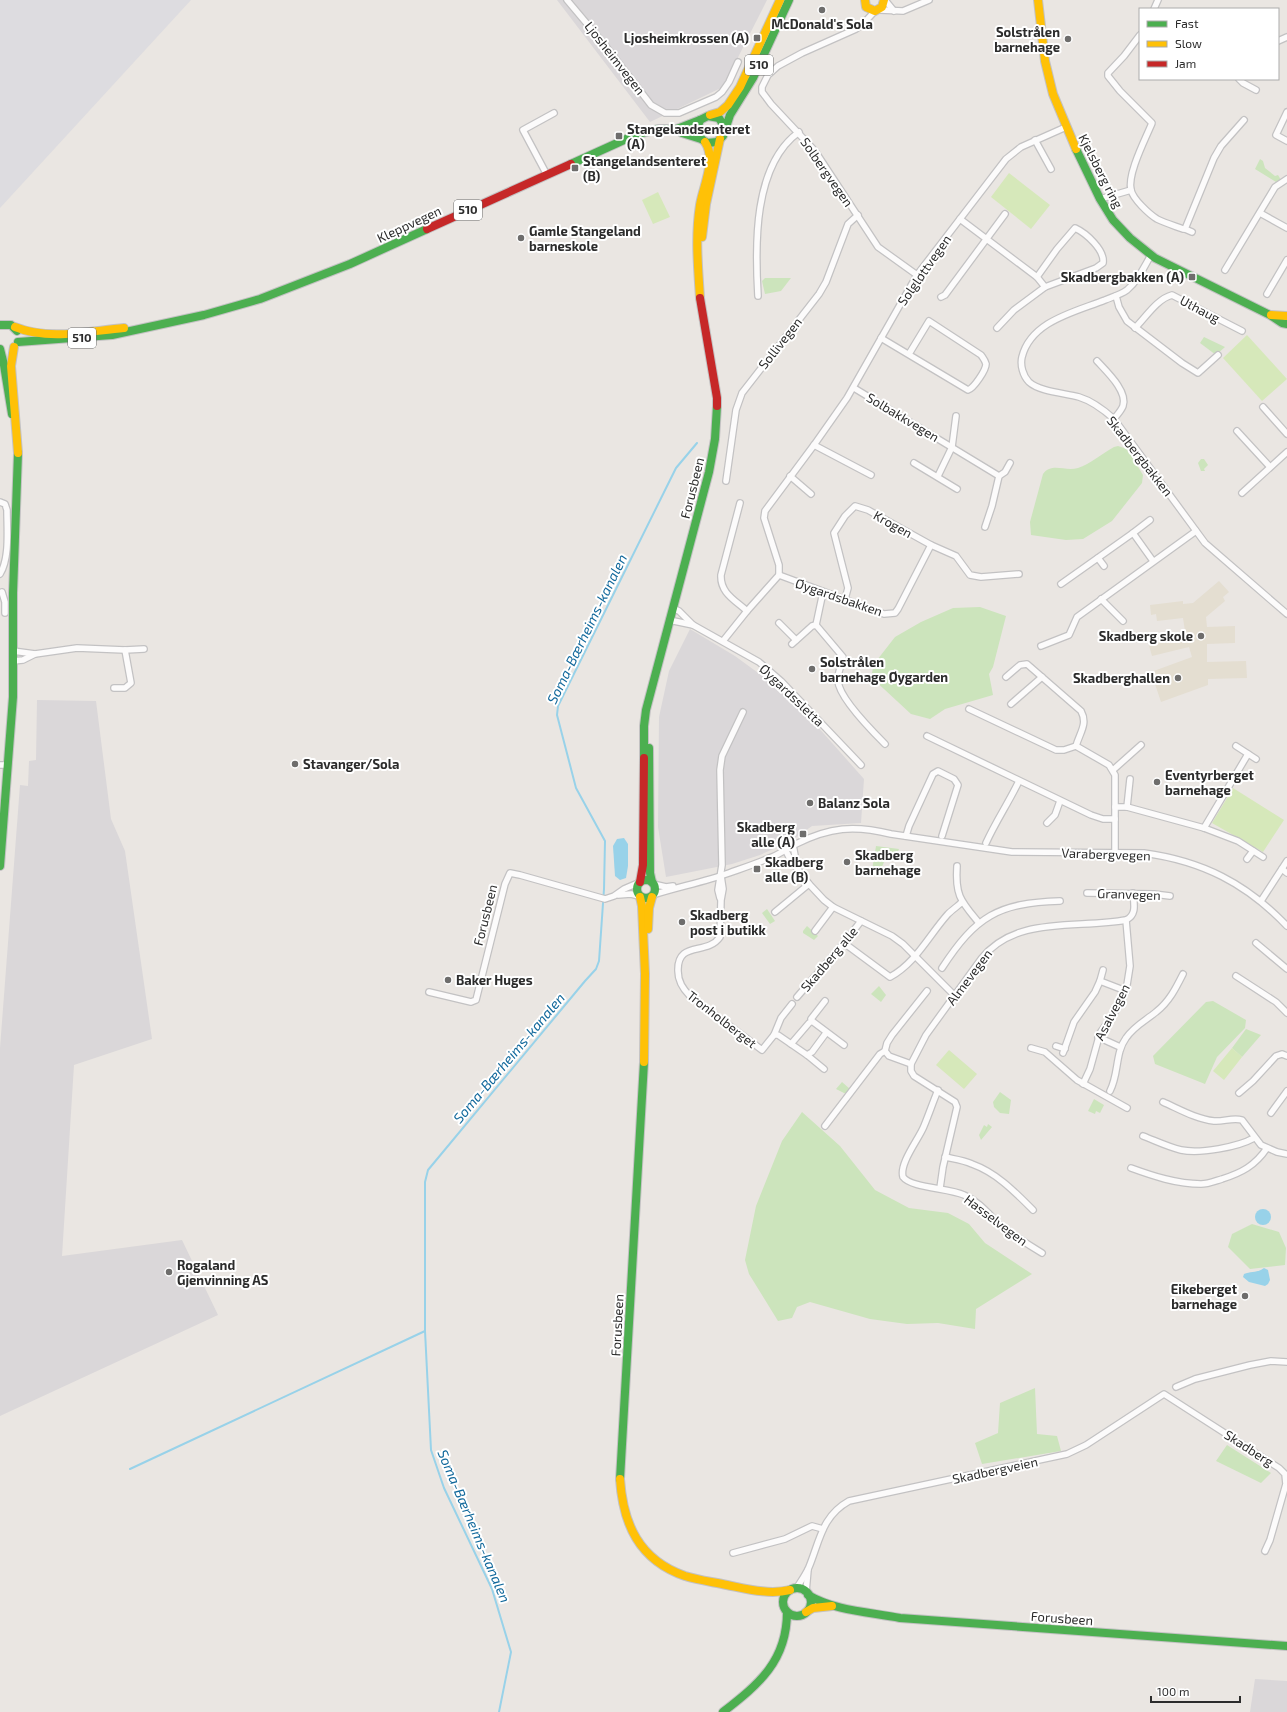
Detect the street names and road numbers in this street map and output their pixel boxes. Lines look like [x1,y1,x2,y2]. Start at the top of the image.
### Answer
street label: Ljosheimvegen [581,18,649,98]
road number: 510 [745,55,773,75]
street label: Kjelsberg ring [1075,131,1127,211]
street label: Solbergvegen [797,134,857,210]
road number: 510 [454,200,482,220]
street label: Kleppvegen [374,202,444,246]
street label: Solgløttvegen [894,232,954,308]
street label: Uthaug [1177,292,1223,326]
street label: Sollivegen [755,314,805,372]
road number: 510 [68,328,96,348]
street label: Solbakkvegen [864,389,942,445]
street label: Skadbergbakken [1104,413,1176,499]
street label: Forusbeen [677,456,707,520]
street label: Krogen [871,507,915,541]
street label: Øygardsbakken [793,575,885,619]
street label: Øygardssletta [756,660,828,730]
street label: Varabergvegen [1061,844,1151,864]
street label: Forusbeen [470,883,500,947]
street label: Granvegen [1097,885,1161,903]
street label: Skadberg alle [797,923,861,995]
street label: Almevegen [943,946,995,1008]
street label: Asalvegen [1091,981,1133,1043]
street label: Tronholberget [684,987,760,1051]
street label: Hasselvegen [961,1191,1031,1249]
street label: Forusbeen [607,1293,627,1357]
street label: Skadberg [1221,1426,1277,1470]
street label: Skadbergveien [951,1453,1039,1487]
street label: Forusbeen [1030,1608,1094,1628]

